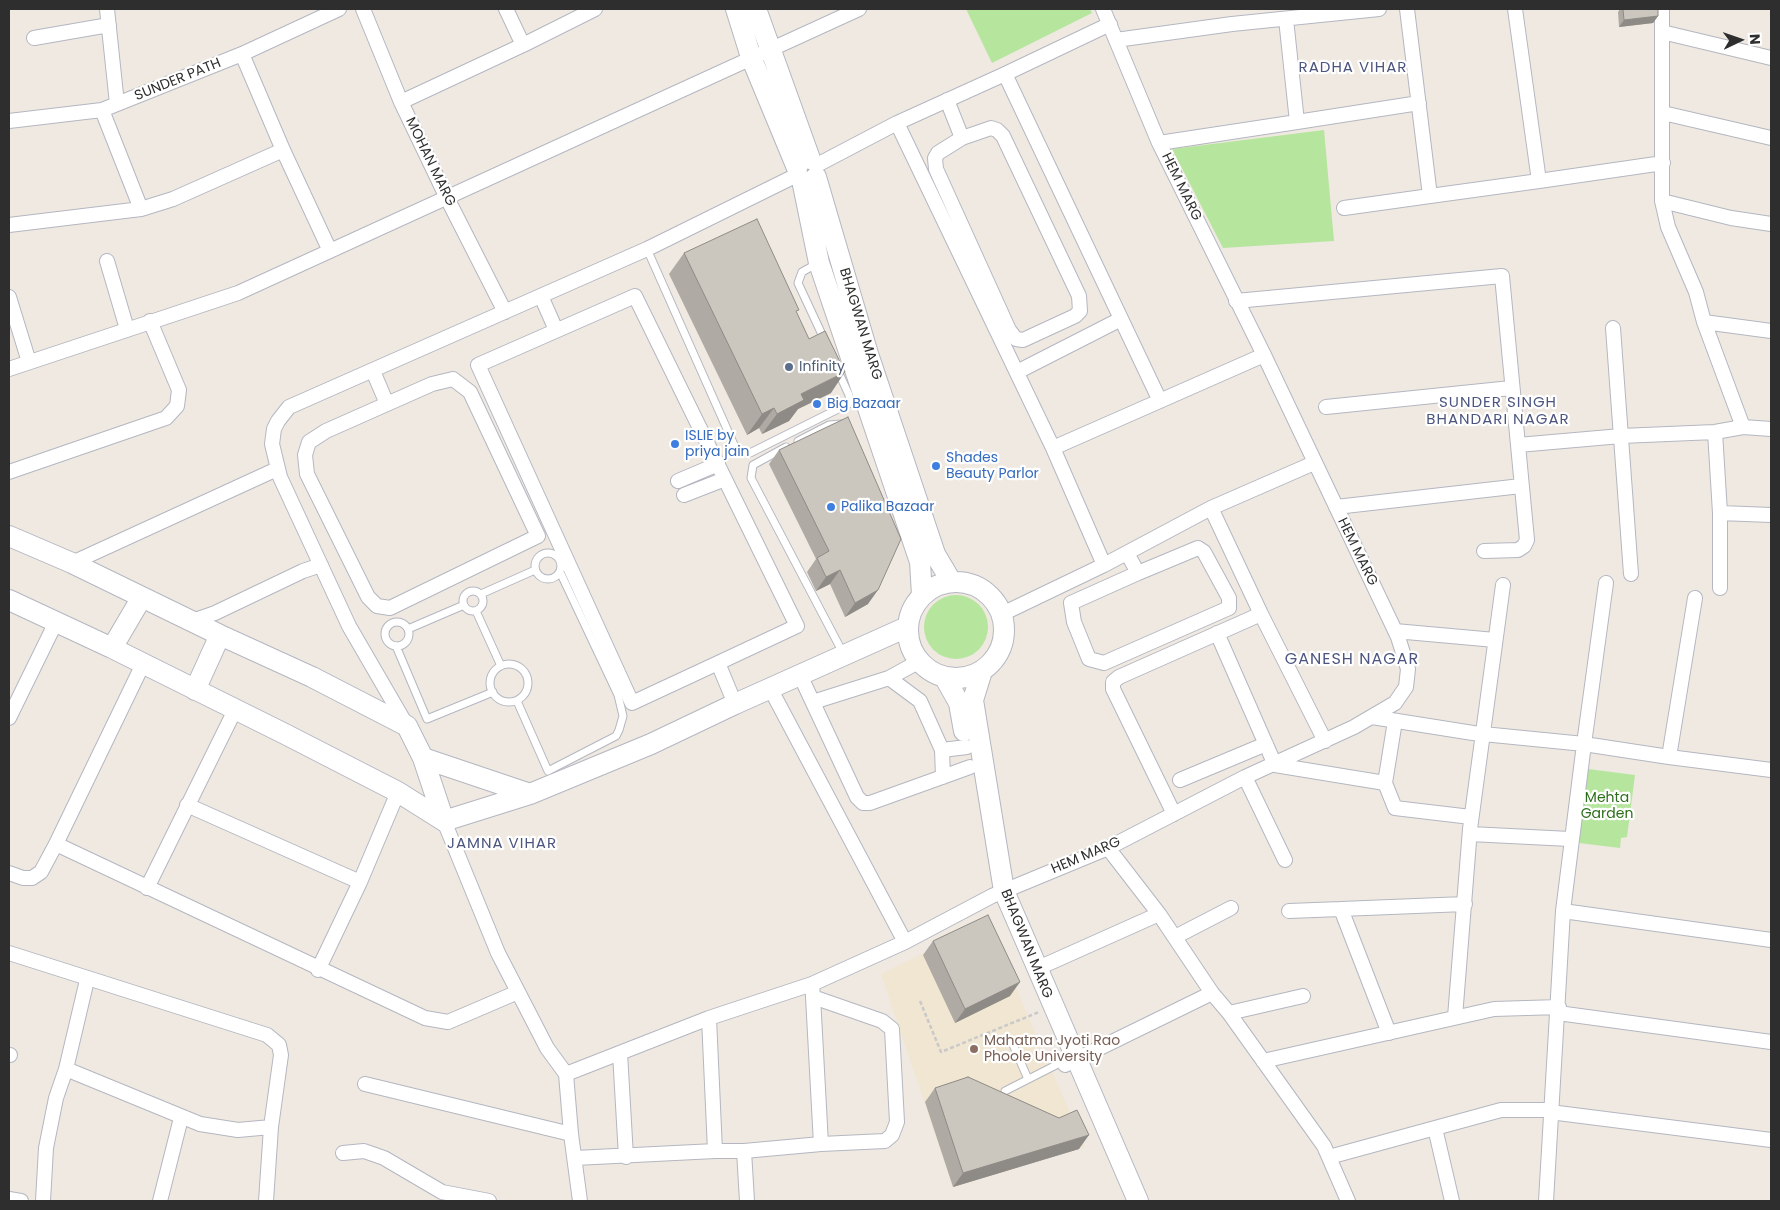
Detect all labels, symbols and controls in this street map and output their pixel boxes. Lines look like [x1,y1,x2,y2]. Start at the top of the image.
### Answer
north arrow [1715,15,1765,65]
text: N [1745,33,1765,45]
street label: SUNDER PATH [132,55,224,105]
district label: RADHA VIHAR [1297,59,1409,77]
street label: MOHAN MARG [401,115,459,209]
street label: HEM MARG [1157,150,1205,224]
street label: BHAGWAN MARG [835,266,885,382]
place label: Infinity [799,359,845,375]
marker: Infinity [783,361,795,373]
district label: SUNDER SINGH BHANDARI NAGAR [1425,394,1571,429]
place label: Big Bazaar [827,396,901,412]
marker: Big Bazaar [811,398,823,410]
place label: ISLIE by priya jain [685,428,750,461]
marker: ISLIE by priya jain [669,438,681,450]
place label: Shades Beauty Parlor [946,450,1039,482]
marker: Shades Beauty Parlor [930,460,942,472]
place label: Palika Bazaar [841,499,934,515]
marker: Palika Bazaar [825,501,837,513]
street label: HEM MARG [1333,515,1381,589]
district label: GANESH NAGAR [1283,650,1421,670]
park label: Mehta Garden [1581,790,1633,822]
street label: HEM MARG [1049,834,1123,878]
district label: JAMNA VIHAR [446,835,558,853]
street label: BHAGWAN MARG [996,887,1056,1001]
place label: Mahatma Jyoti Rao Phoole University [984,1033,1120,1066]
marker: Mahatma Jyoti Rao Phoole University [968,1043,980,1055]

